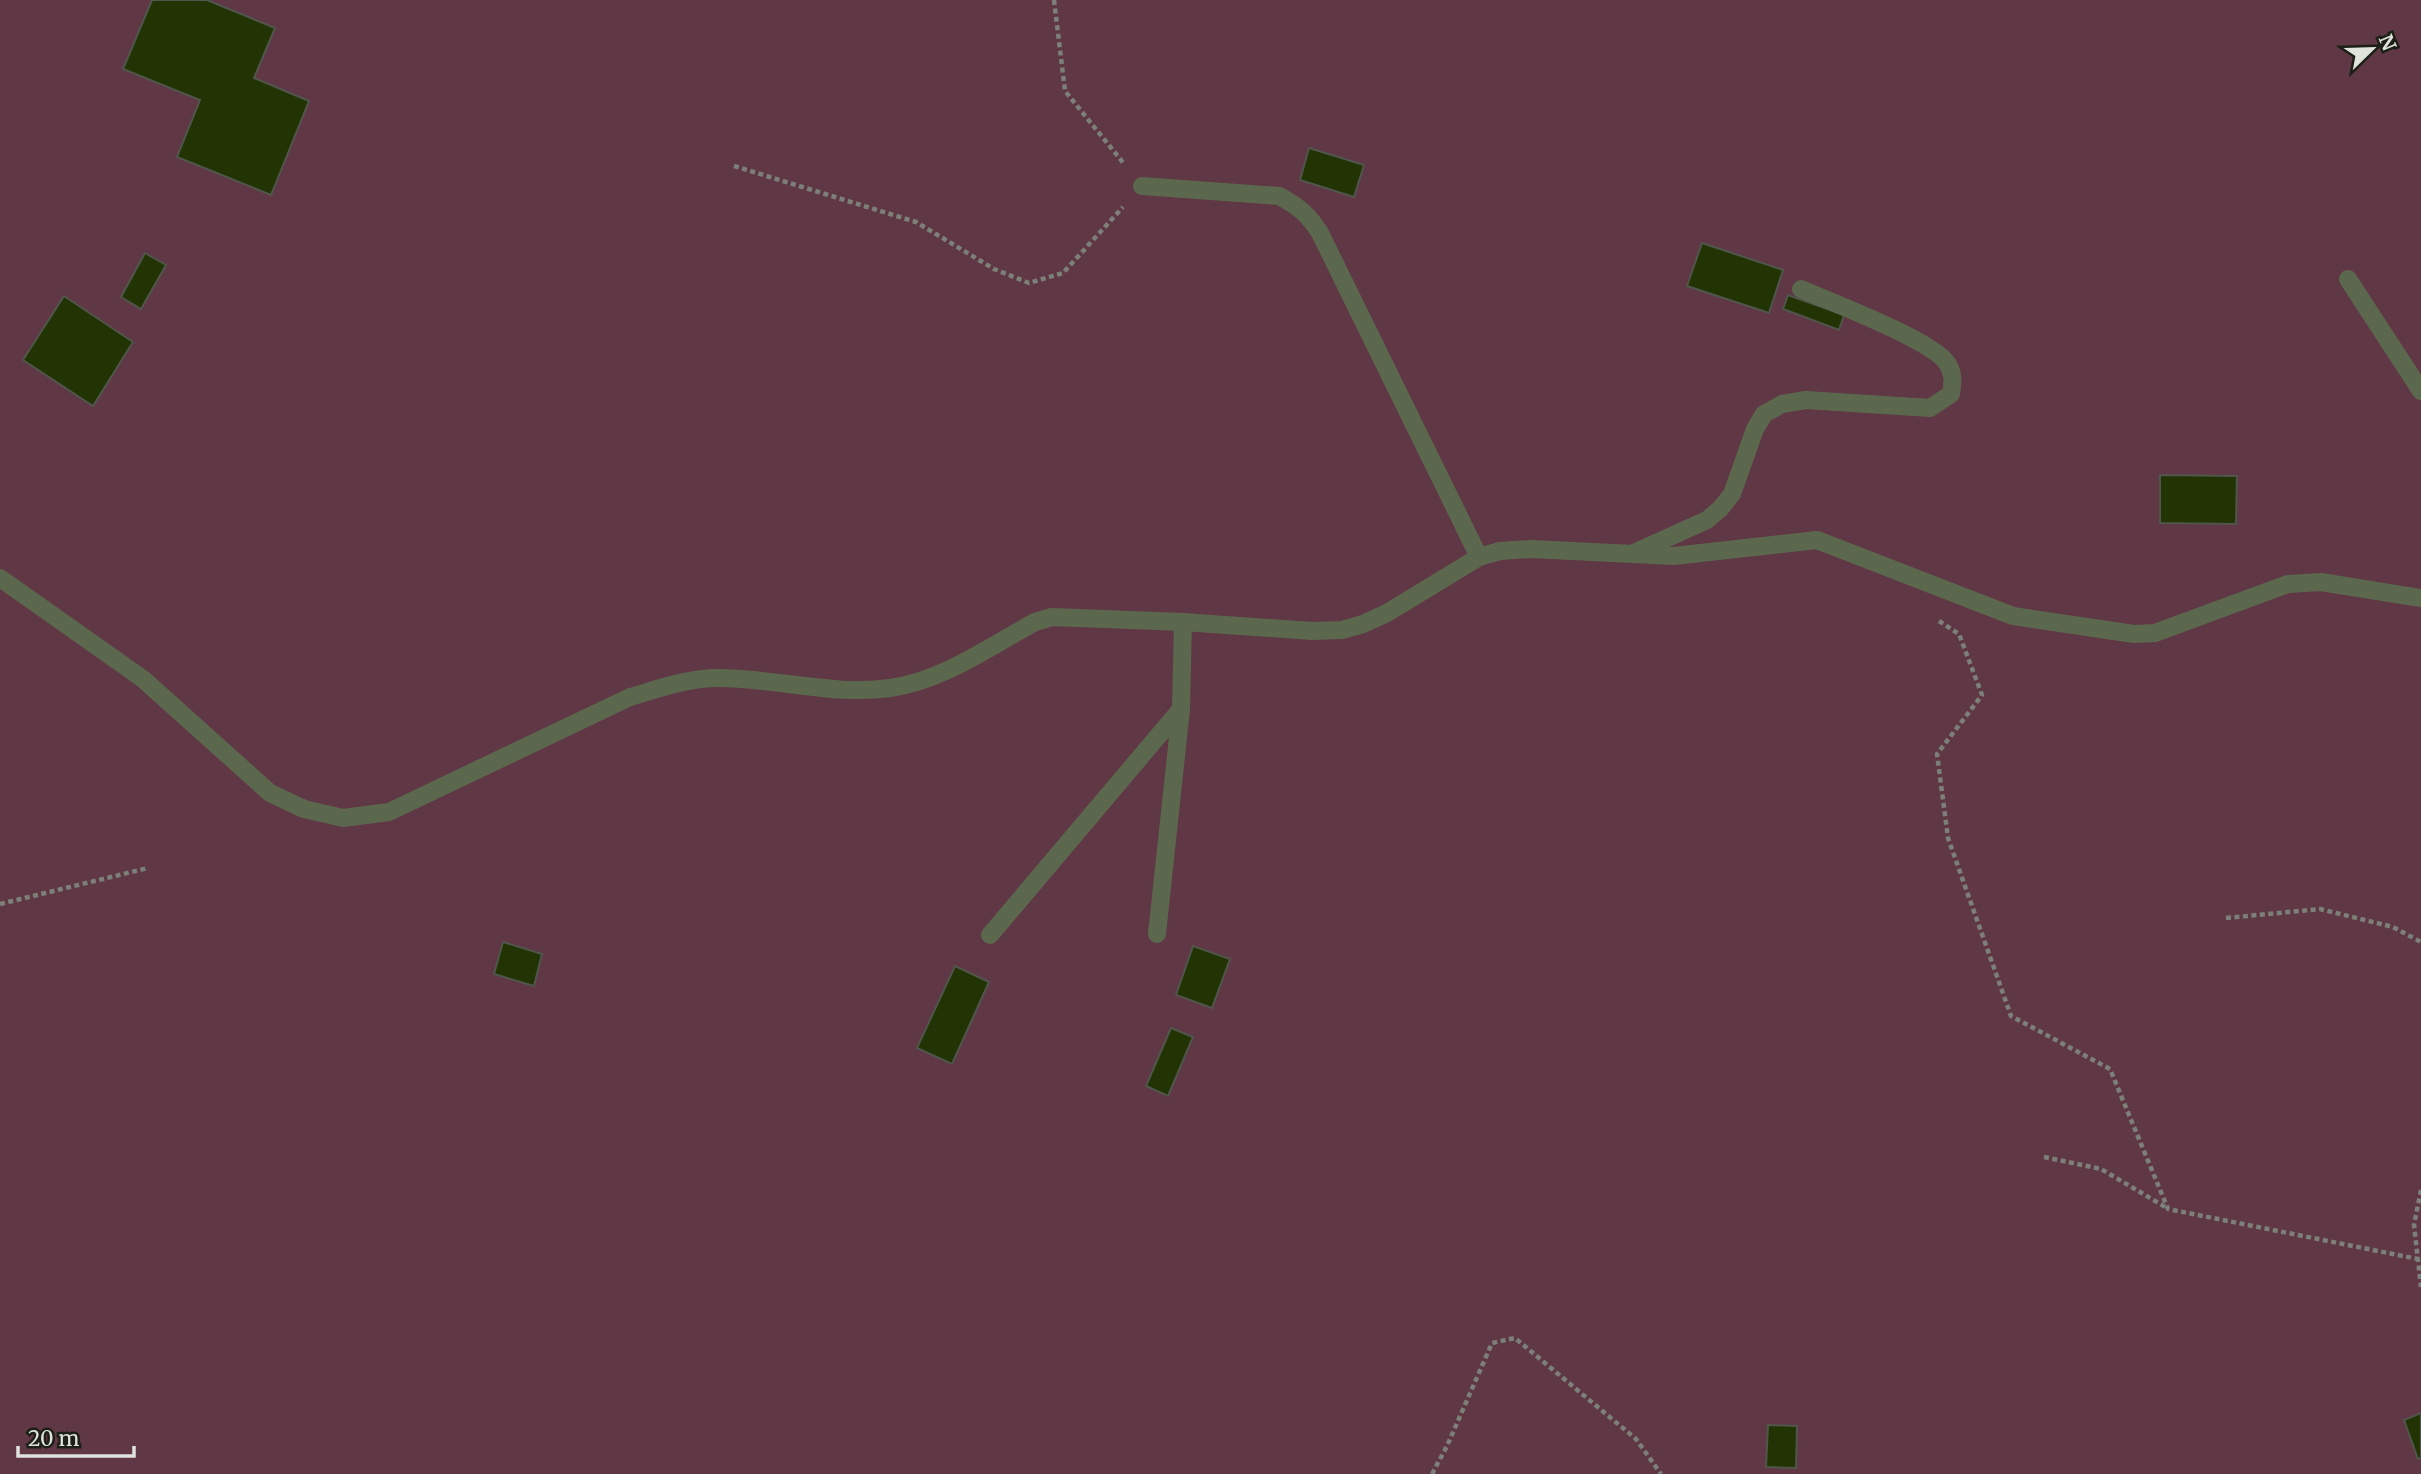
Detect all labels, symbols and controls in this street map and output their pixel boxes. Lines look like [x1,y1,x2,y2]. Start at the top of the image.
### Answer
north arrow [2337,14,2407,84]
text: N [2374,31,2402,54]
scale bar [18,1414,133,1458]
text: 20 m [28,1425,80,1452]

